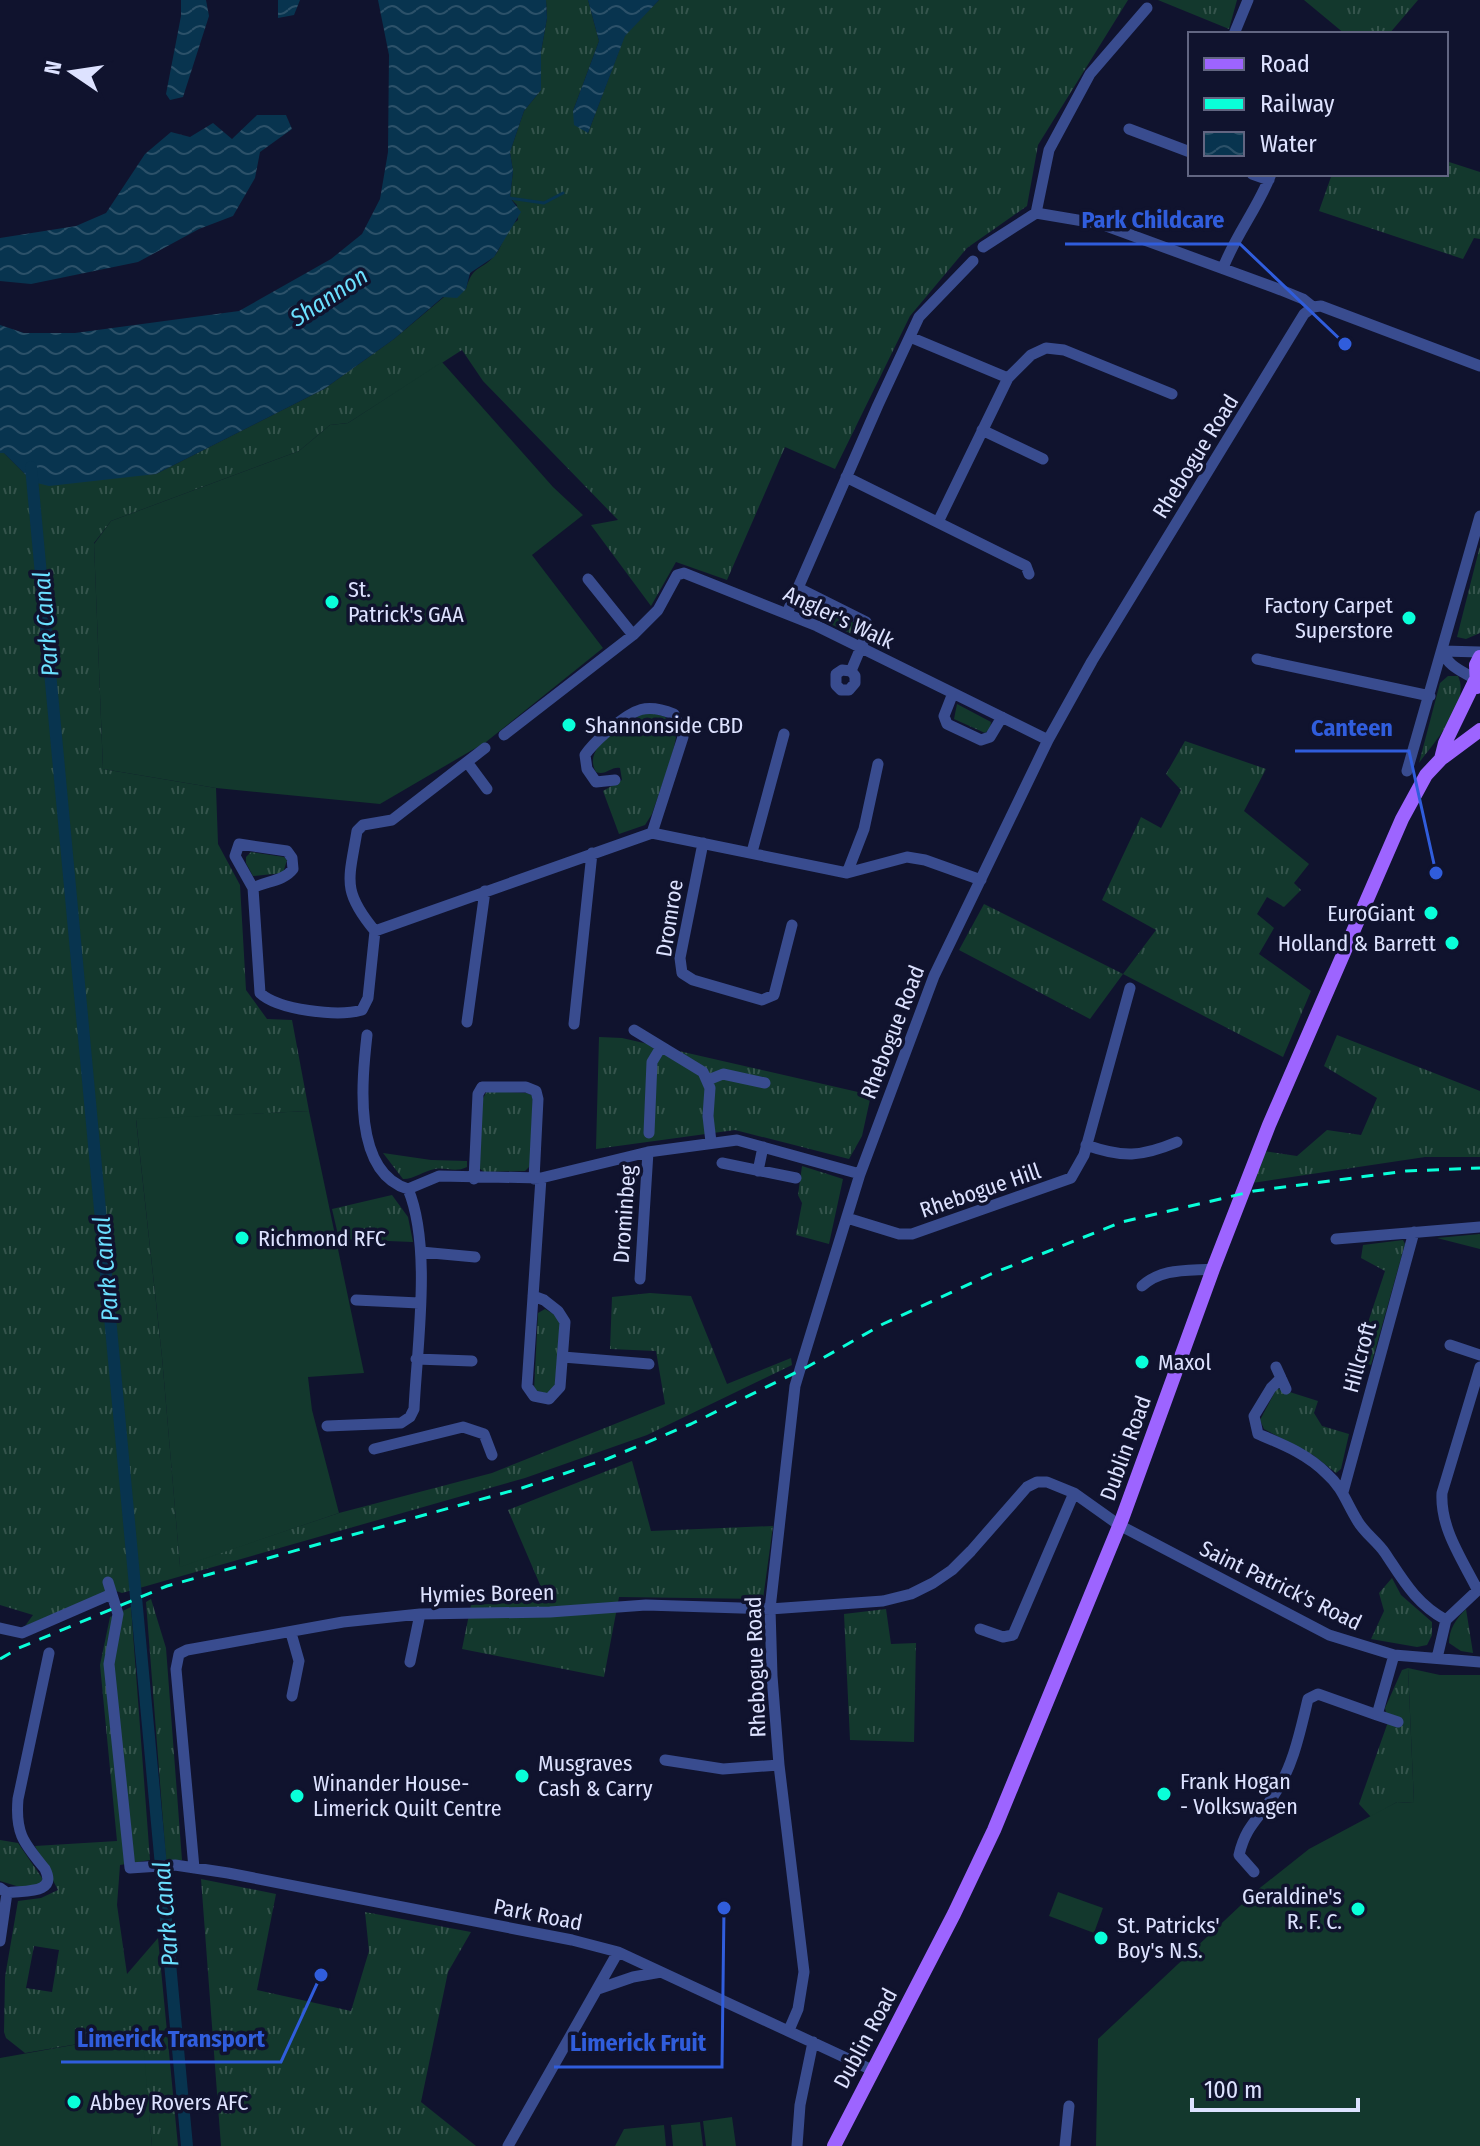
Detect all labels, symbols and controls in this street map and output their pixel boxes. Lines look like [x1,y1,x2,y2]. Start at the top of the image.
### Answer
north arrow [32,32,112,112]
legend [1188,32,1448,176]
text: Road [1260,50,1310,78]
text: N [38,58,68,77]
text: Railway [1260,90,1335,118]
text: Water [1260,130,1317,158]
callout: Park Childcare [1065,196,1240,244]
text: Park Childcare [1082,206,1224,234]
water label: Shannon [284,262,373,333]
street label: Rhebogue Road [1147,389,1244,523]
water label: Park Canal [27,570,65,678]
place label: St. Patrick's GAA [348,576,464,628]
street label: Angler's Walk [779,580,899,655]
place label: Factory Carpet Superstore [1264,592,1394,644]
marker: St. Patrick's GAA [323,593,341,611]
marker: Factory Carpet Superstore [1400,609,1418,627]
callout: Canteen [1295,703,1409,751]
place label: Shannonside CBD [585,712,743,739]
text: Canteen [1311,714,1393,742]
marker: Shannonside CBD [560,716,578,734]
street label: Dromroe [650,878,689,959]
place label: EuroGiant [1327,900,1416,927]
marker: EuroGiant [1422,904,1440,922]
place label: Holland & Barrett [1278,930,1437,957]
marker: Holland & Barrett [1443,934,1461,952]
street label: Rhebogue Road [855,962,930,1103]
street label: Rhebogue Hill [916,1157,1044,1224]
street label: Drominbeg [608,1163,641,1264]
water label: Park Canal [87,1215,125,1323]
place label: Richmond RFC [258,1225,386,1252]
marker: Richmond RFC [233,1229,251,1247]
street label: Hillcroft [1337,1318,1382,1396]
place label: Maxol [1158,1349,1211,1376]
marker: Maxol [1133,1353,1151,1371]
street label: Dublin Road [1094,1392,1157,1504]
street label: Saint Patrick's Road [1195,1535,1366,1636]
street label: Hymies Boreen [419,1579,555,1608]
street label: Rhebogue Road [740,1596,771,1738]
place label: Musgraves Cash & Carry [538,1750,653,1802]
marker: Musgraves Cash & Carry [513,1767,531,1785]
place label: Frank Hogan - Volkswagen [1180,1768,1298,1820]
place label: Winander House- Limerick Quilt Centre [313,1770,502,1822]
marker: Frank Hogan - Volkswagen [1155,1785,1173,1803]
marker: Winander House- Limerick Quilt Centre [288,1787,306,1805]
water label: Park Canal [147,1860,185,1968]
place label: Geraldine's R. F. C. [1242,1883,1342,1935]
street label: Park Road [491,1893,585,1936]
marker: Geraldine's R. F. C. [1349,1900,1367,1918]
place label: St. Patricks' Boy's N.S. [1117,1912,1220,1964]
marker: St. Patricks' Boy's N.S. [1092,1929,1110,1947]
street label: Dublin Road [828,1983,903,2093]
callout: Limerick Transport [61,2014,281,2062]
callout: Limerick Fruit [554,2019,722,2067]
text: Limerick Transport [77,2025,265,2053]
text: Limerick Fruit [570,2029,707,2057]
scale bar [1192,2062,1358,2112]
text: 100 m [1204,2076,1262,2104]
place label: Abbey Rovers AFC [90,2089,248,2116]
marker: Abbey Rovers AFC [65,2093,83,2111]

